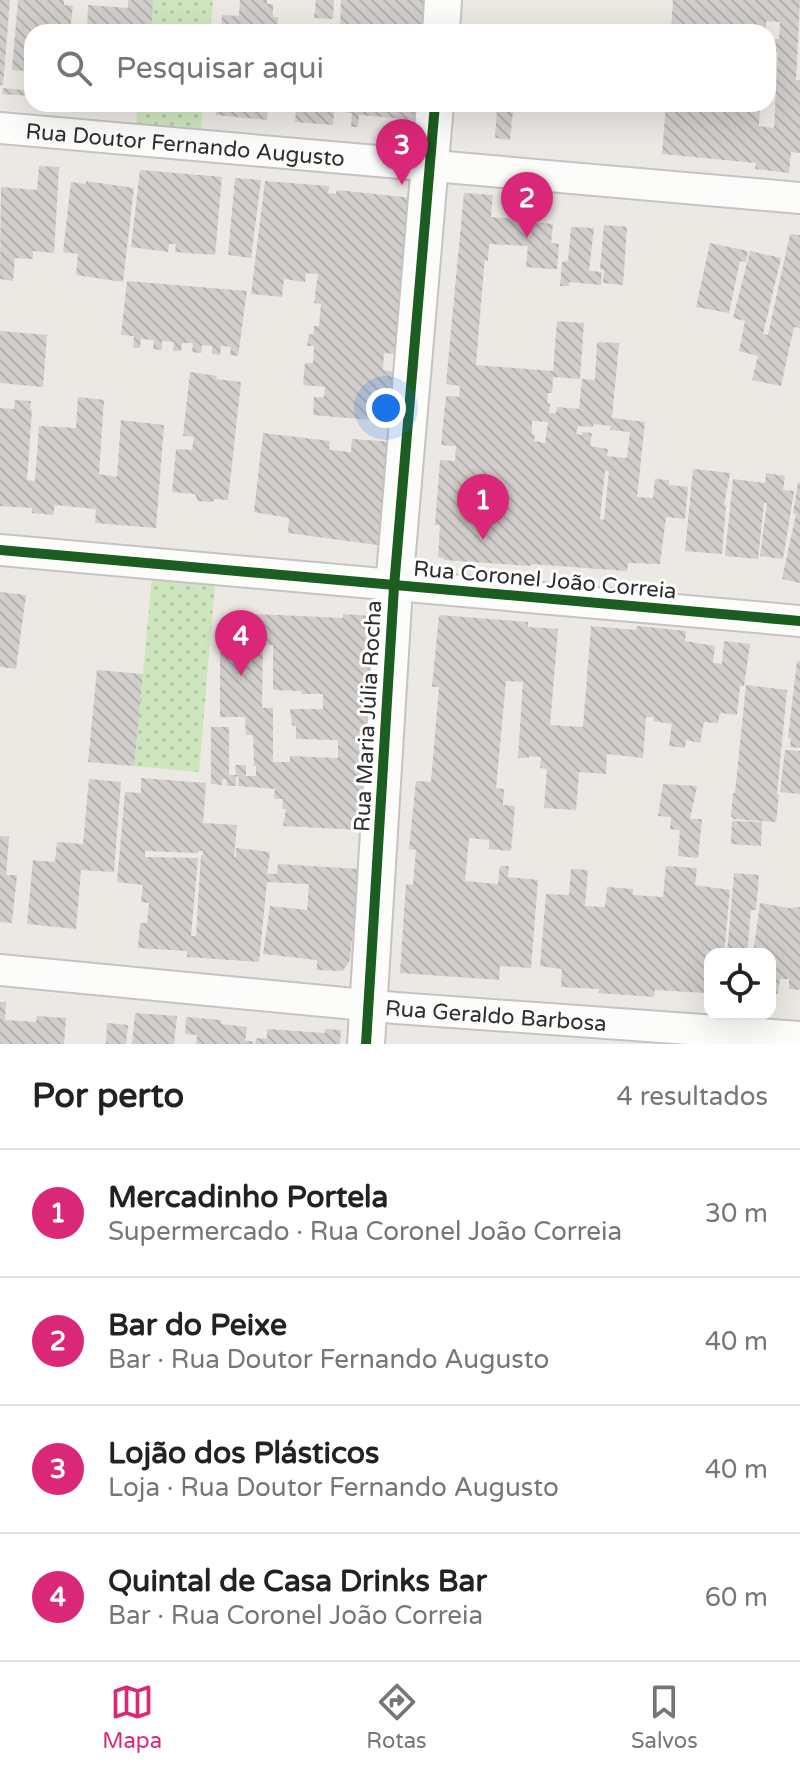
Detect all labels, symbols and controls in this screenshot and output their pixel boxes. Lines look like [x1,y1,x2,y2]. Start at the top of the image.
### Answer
search box [24,24,776,112]
icon: search [52,46,96,90]
text: Pesquisar aqui [116,50,324,87]
street label: Rua Doutor Fernando Augusto [24,118,346,172]
pin: 3 [376,119,428,185]
pin: 2 [501,172,553,238]
your location [366,388,406,428]
pin: 1 [457,474,509,540]
street label: Rua Coronel João Correia [412,556,678,604]
street label: Rua Maria Júlia Rocha [349,600,387,833]
pin: 4 [215,610,267,676]
map controls [704,948,776,1020]
button: locate [704,948,776,1020]
street label: Rua Geraldo Barbosa [384,995,607,1037]
text: Por perto [32,1076,184,1117]
text: 4 resultados [617,1081,768,1112]
text: Mercadinho Portela [108,1179,388,1216]
text: 1 [50,1198,66,1229]
text: 30 m [705,1198,768,1229]
text: Supermercado · Rua Coronel João Correia [108,1216,622,1247]
text: Bar do Peixe [108,1307,287,1344]
text: 2 [50,1326,66,1357]
text: 40 m [705,1326,768,1357]
text: Bar · Rua Doutor Fernando Augusto [108,1344,549,1375]
text: Lojão dos Plásticos [108,1435,379,1472]
text: 3 [50,1454,66,1485]
text: 40 m [705,1454,768,1485]
text: Loja · Rua Doutor Fernando Augusto [108,1472,559,1503]
text: Quintal de Casa Drinks Bar [108,1563,487,1600]
text: 4 [50,1582,66,1613]
text: 60 m [705,1582,768,1613]
text: Bar · Rua Coronel João Correia [108,1600,483,1631]
tab: Mapa [102,1680,162,1754]
tab: Rotas [366,1680,427,1754]
tab: Salvos [631,1680,698,1754]

